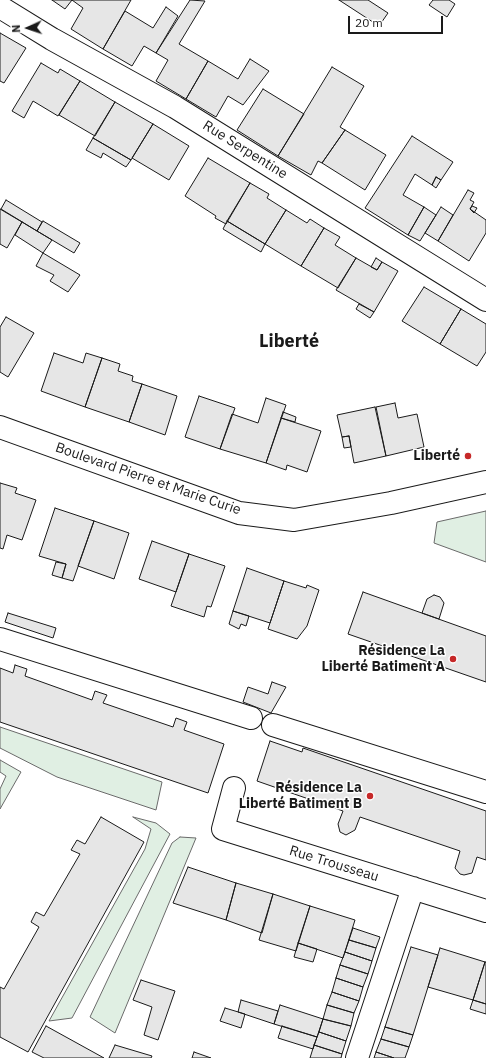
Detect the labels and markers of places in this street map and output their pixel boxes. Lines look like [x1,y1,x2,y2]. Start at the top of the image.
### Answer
place label: Liberté [413,448,460,464]
marker: Liberté [463,451,473,461]
place label: Résidence La Liberté Batiment A [321,643,445,676]
marker: Résidence La Liberté Batiment A [448,654,458,664]
place label: Résidence La Liberté Batiment B [239,780,362,812]
marker: Résidence La Liberté Batiment B [365,791,375,801]

